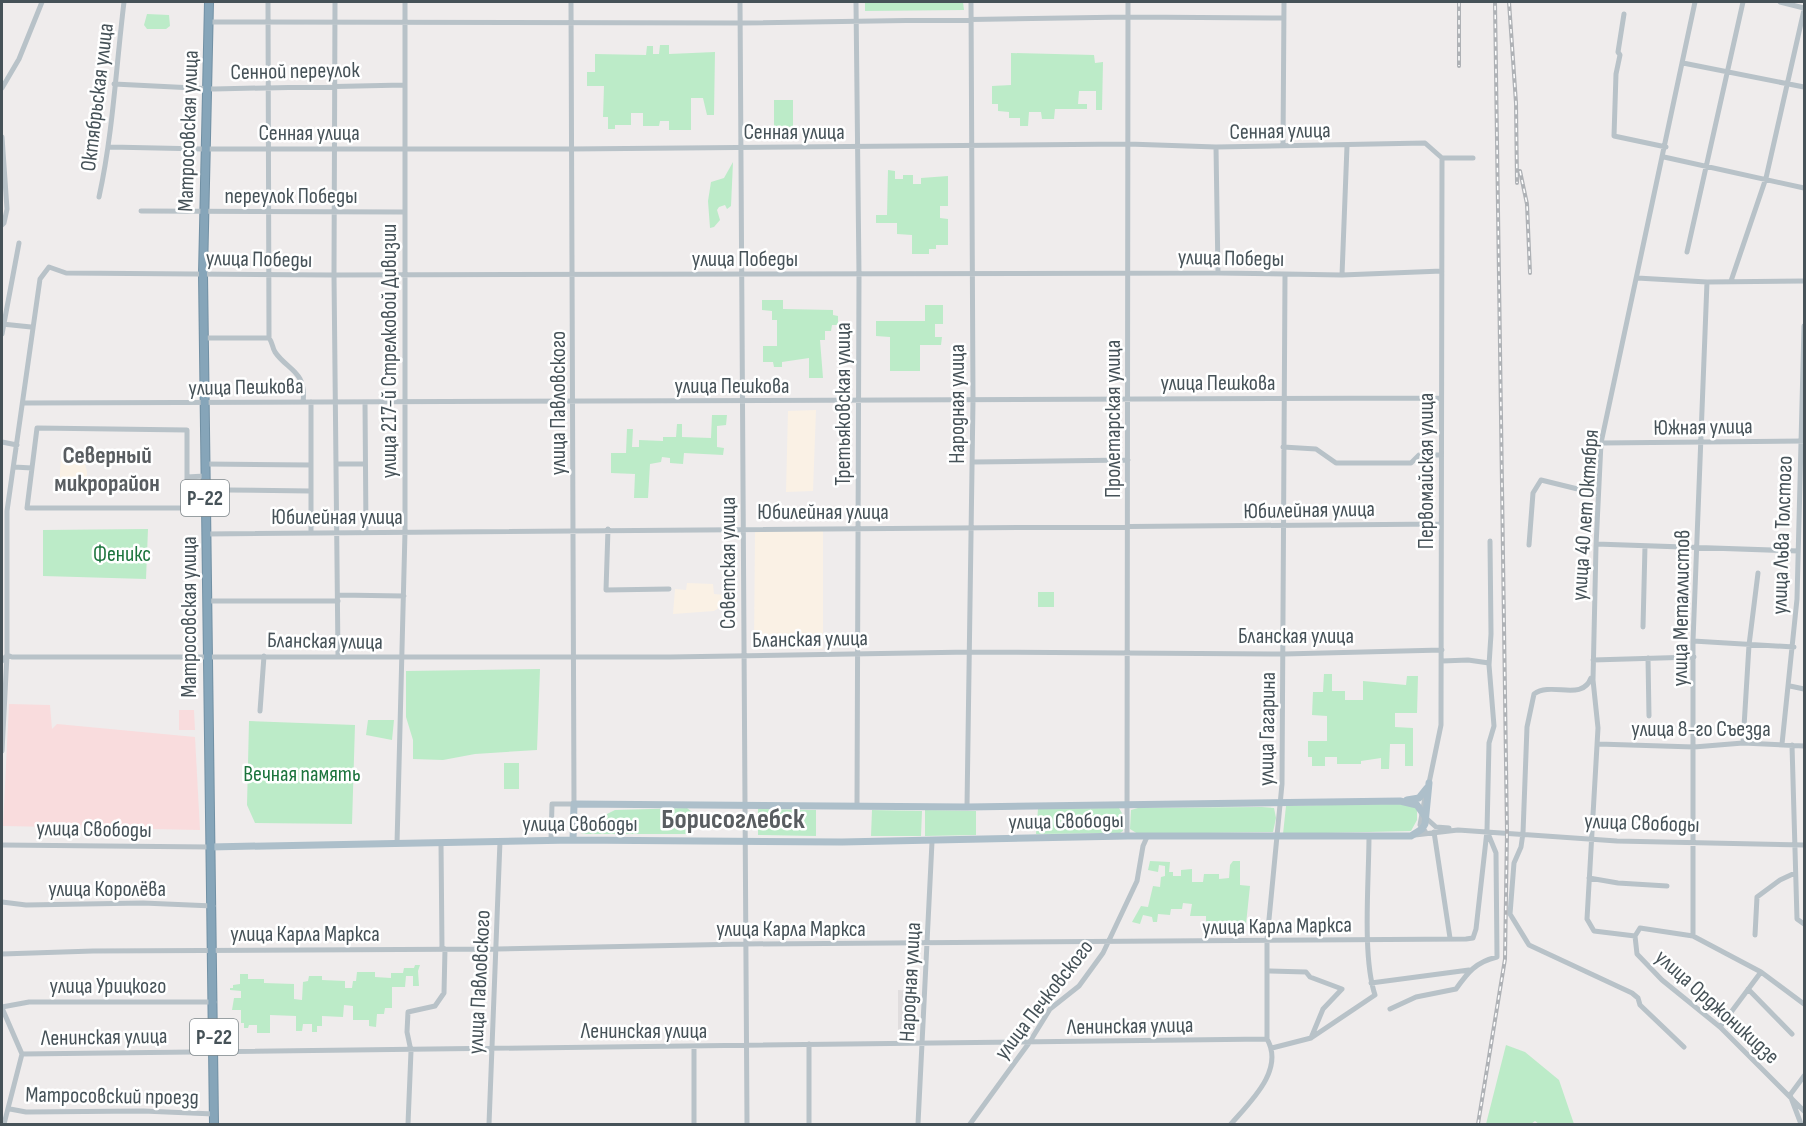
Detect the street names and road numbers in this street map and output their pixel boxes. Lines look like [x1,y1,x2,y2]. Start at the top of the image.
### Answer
street label: Октябрьская улица [75,22,120,173]
street label: Матросовская улица [172,50,205,212]
street label: Сенной переулок [230,57,361,86]
street label: Сенная улица [1229,117,1331,146]
street label: Сенная улица [743,119,845,146]
street label: Сенная улица [258,120,360,147]
street label: переулок Победы [224,183,358,210]
street label: улица 217-й Стрелковой Дивизии [376,224,403,478]
street label: улица Победы [1178,244,1284,273]
street label: улица Победы [206,245,312,274]
street label: улица Победы [692,246,798,273]
street label: Третьяковская улица [830,322,857,486]
street label: улица Павловского [545,331,572,475]
street label: Пролетарская улица [1100,340,1127,498]
street label: Народная улица [944,344,971,464]
street label: улица Пешкова [1160,370,1276,397]
street label: улица Пешкова [188,373,304,402]
street label: улица Пешкова [674,373,790,400]
street label: Первомайская улица [1413,393,1440,549]
street label: Южная улица [1653,413,1753,442]
street label: улица 40 лет Октября [1566,428,1605,602]
street label: улица Льва Толстого [1766,455,1799,615]
road number: Р-22 [181,480,229,516]
street label: Юбилейная улица [1243,496,1375,525]
street label: Советская улица [715,497,742,629]
street label: Юбилейная улица [757,499,889,526]
street label: Юбилейная улица [271,504,403,531]
street label: улица Металлистов [1667,529,1696,687]
street label: Матросовская улица [176,536,203,698]
street label: Бланская улица [1238,623,1354,650]
street label: Бланская улица [752,625,868,654]
street label: Бланская улица [267,627,383,656]
street label: улица Гагарина [1253,672,1282,786]
street label: улица 8-го Съезда [1631,716,1771,743]
street label: улица Свободы [1008,807,1124,836]
street label: улица Свободы [1584,808,1700,839]
street label: улица Свободы [522,811,638,838]
street label: улица Свободы [36,815,152,844]
street label: улица Королёва [48,876,166,903]
street label: улица Павловского [462,909,497,1055]
street label: улица Карла Маркса [1202,912,1352,941]
street label: улица Карла Маркса [716,916,866,943]
street label: улица Карла Маркса [230,921,380,948]
street label: Народная улица [894,922,927,1043]
street label: улица Печковского [989,935,1099,1065]
street label: улица Орджоникидзе [1649,944,1785,1070]
street label: улица Урицкого [50,973,166,1000]
street label: Ленинская улица [1066,1012,1194,1041]
street label: Ленинская улица [580,1018,707,1045]
road number: Р-22 [190,1019,238,1055]
street label: Ленинская улица [40,1023,168,1052]
street label: Матросовский проезд [25,1081,199,1112]

